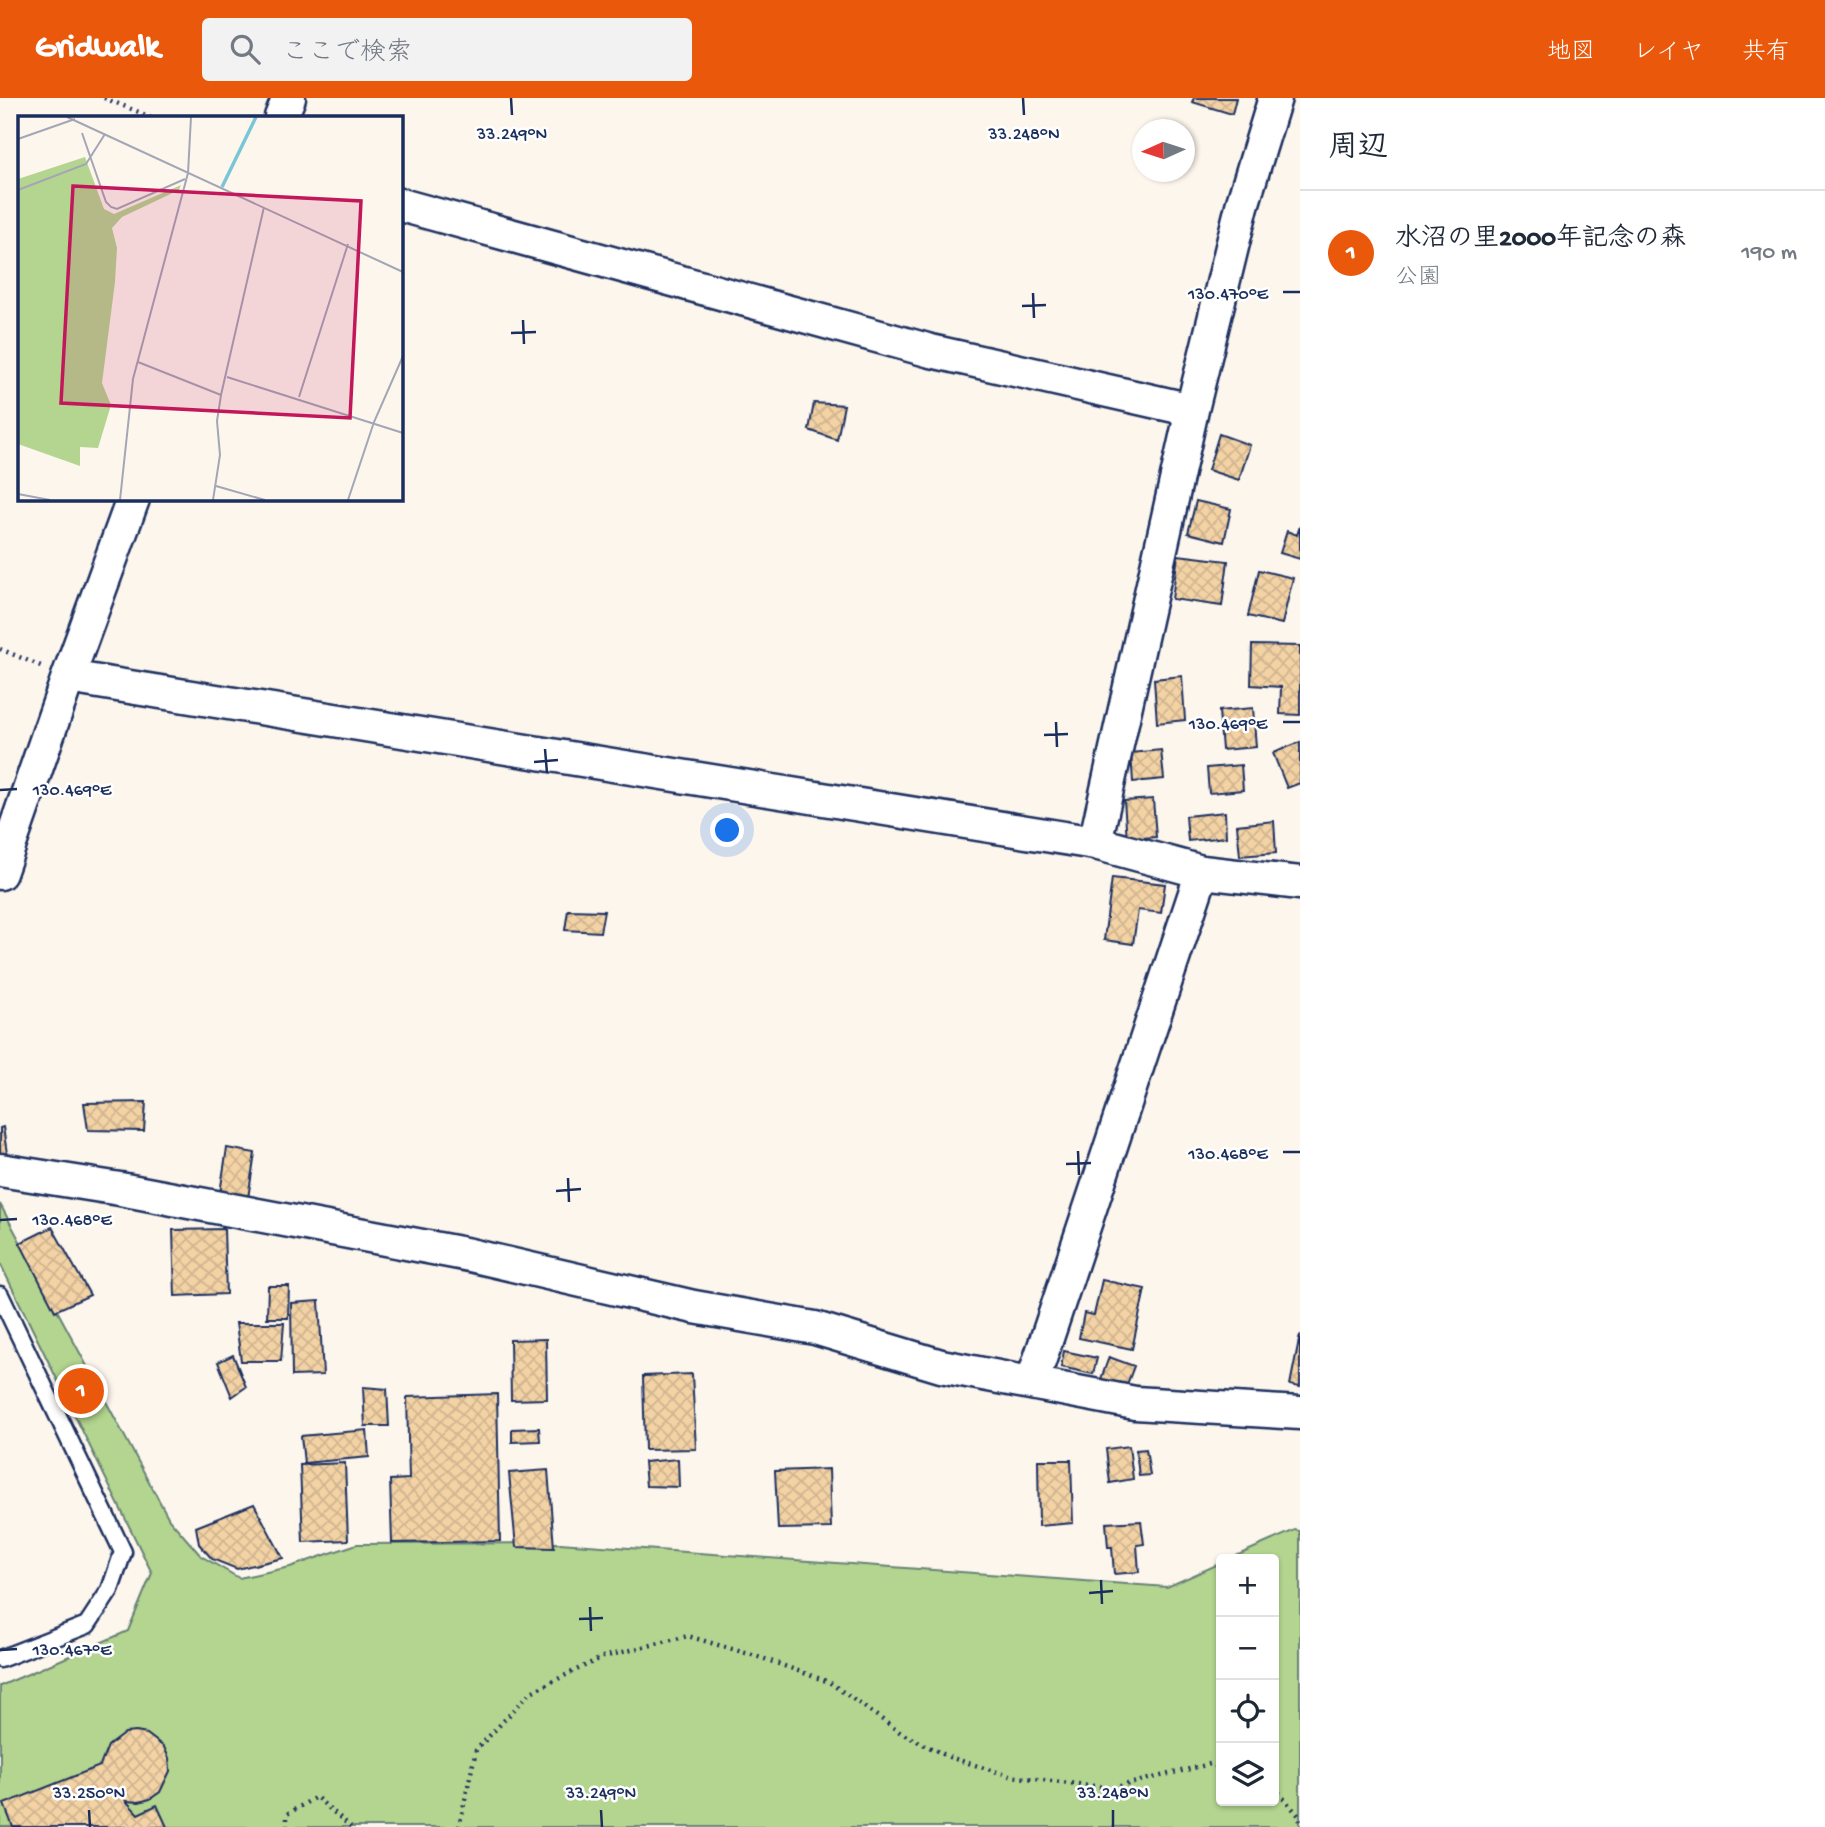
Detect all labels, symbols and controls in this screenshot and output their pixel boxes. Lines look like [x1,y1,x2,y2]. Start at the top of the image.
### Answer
search box [202,18,692,81]
text: Gridwalk [35,30,160,68]
icon: search [226,30,264,68]
text: ここで検索 [282,39,412,70]
text: 地図 [1547,39,1595,68]
text: レイヤ [1633,39,1704,68]
text: 共有 [1742,39,1790,68]
inset map [18,116,402,500]
north arrow [1132,119,1195,182]
text: 33.249°N [476,125,547,146]
text: 33.248°N [987,125,1060,146]
text: 周辺 [1328,132,1388,167]
text: 水沼の里2000年記念の森 [1395,225,1686,256]
text: 1 [1346,240,1356,267]
text: 190 m [1741,240,1797,267]
text: 公園 [1395,265,1441,292]
text: 130.470°E [1187,285,1269,306]
text: 130.469°E [1188,715,1268,736]
text: 130.469°E [32,781,112,802]
your location [710,813,744,847]
text: 130.468°E [1187,1145,1268,1166]
text: 130.468°E [31,1211,112,1232]
pin: 1 [58,1365,104,1417]
map controls [1216,1554,1279,1806]
button: + [1216,1554,1279,1617]
button: − [1216,1617,1279,1680]
text: 130.467°E [32,1641,112,1662]
button: locate [1216,1680,1279,1743]
button: layers [1216,1743,1279,1806]
text: 33.250°N [52,1784,125,1805]
text: 33.249°N [565,1784,636,1805]
text: 33.248°N [1076,1784,1149,1805]

